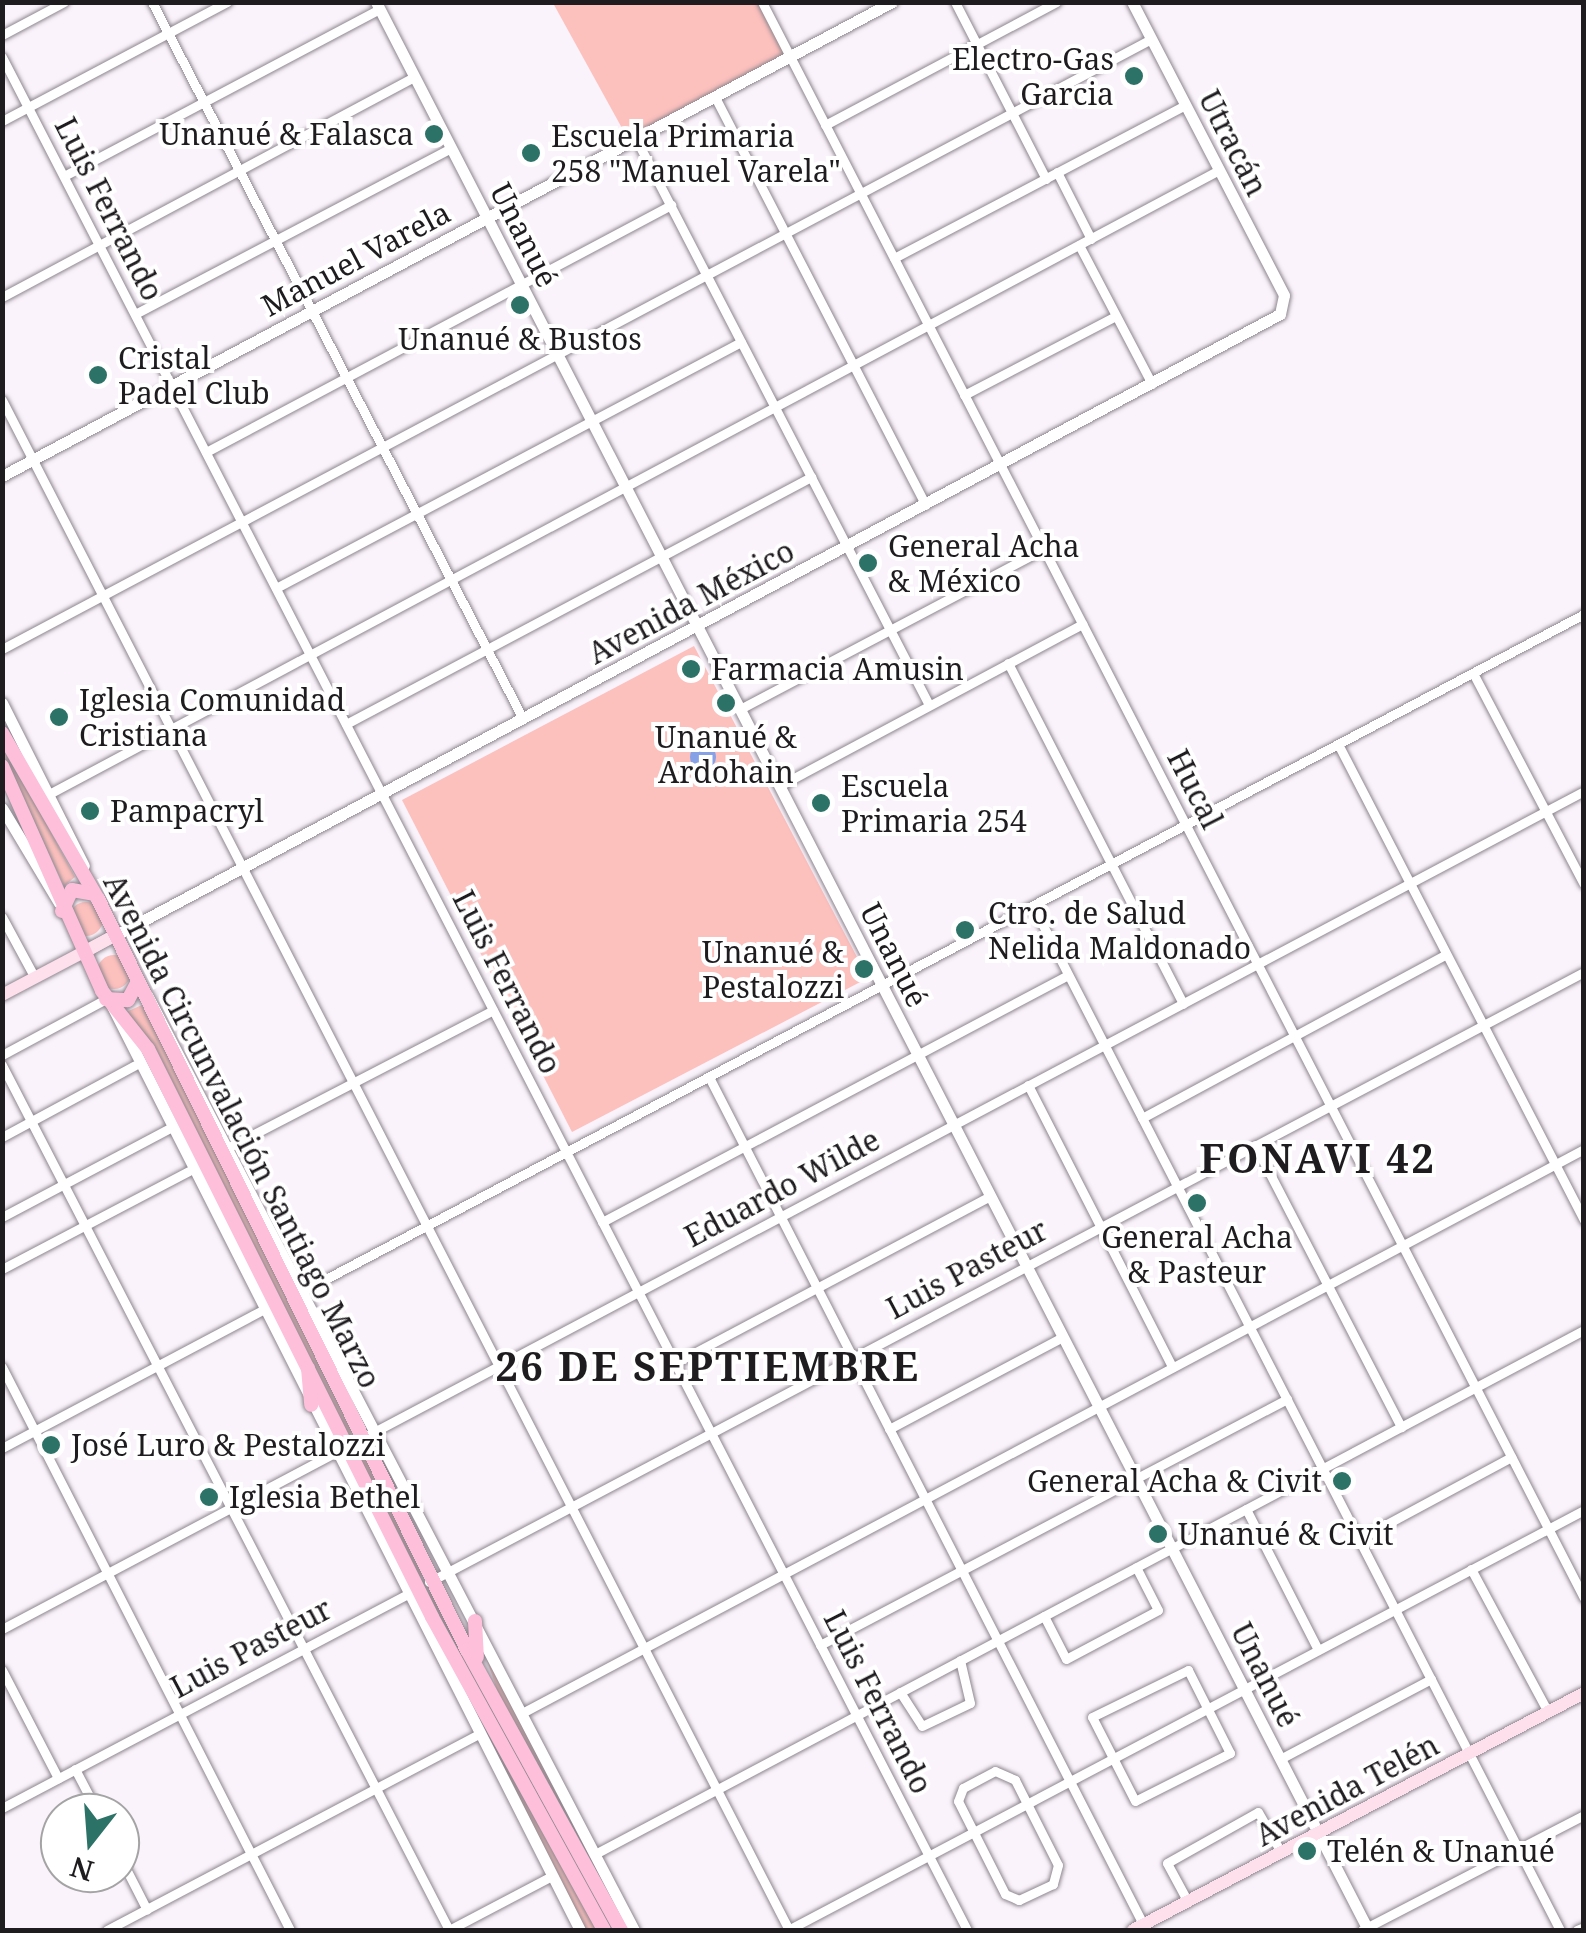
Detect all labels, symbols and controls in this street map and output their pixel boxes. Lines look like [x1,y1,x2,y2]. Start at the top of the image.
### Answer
place label: Electro-Gas Garcia [952,41,1114,112]
marker: Electro-Gas Garcia [1123,65,1145,87]
street label: Utracán [1191,84,1275,202]
street label: Luis Ferrando [47,111,171,307]
place label: Unanué & Falasca [159,116,414,152]
place label: Escuela Primaria 258 "Manuel Varela" [551,118,841,188]
marker: Unanué & Falasca [423,123,445,145]
marker: Escuela Primaria 258 "Manuel Varela" [520,142,542,164]
street label: Unanué [482,177,566,293]
street label: Manuel Varela [256,194,456,324]
marker: Unanué & Bustos [509,294,531,316]
place label: Unanué & Bustos [398,321,642,357]
place label: Cristal Padel Club [118,340,270,410]
marker: Cristal Padel Club [87,364,109,386]
place label: General Acha & México [888,528,1080,598]
street label: Avenida México [582,533,800,671]
marker: General Acha & México [857,552,879,574]
place label: Farmacia Amusin [711,651,964,687]
marker: Farmacia Amusin [680,658,702,680]
place label: Iglesia Comunidad Cristiana [79,682,345,752]
marker: Unanué & Ardohain [715,692,737,714]
marker: Iglesia Comunidad Cristiana [48,706,70,728]
place label: Unanué & Ardohain [655,719,797,790]
street label: Hucal [1160,743,1230,835]
place label: Escuela Primaria 254 [841,768,1027,838]
marker: Escuela Primaria 254 [810,792,832,814]
place label: Pampacryl [110,793,264,829]
marker: Pampacryl [79,800,101,822]
street label: Avenida Circunvalación Santiago Marzo [96,868,388,1394]
street label: Luis Ferrando [445,884,569,1080]
place label: Ctro. de Salud Nelida Maldonado [988,895,1251,966]
street label: Unanué [852,897,936,1013]
marker: Ctro. de Salud Nelida Maldonado [952,917,978,943]
place label: Unanué & Pestalozzi [702,934,844,1004]
marker: Unanué & Pestalozzi [853,958,875,980]
street label: Eduardo Wilde [678,1122,886,1254]
district label: FONAVI 42 [1200,1134,1436,1182]
marker: General Acha & Pasteur [1186,1192,1208,1214]
street label: Luis Pasteur [880,1212,1054,1326]
place label: General Acha & Pasteur [1101,1219,1293,1290]
district label: 26 DE SEPTIEMBRE [495,1342,921,1390]
place label: José Luro & Pestalozzi [71,1427,385,1463]
marker: José Luro & Pestalozzi [40,1434,62,1456]
place label: General Acha & Civit [1027,1463,1322,1499]
marker: General Acha & Civit [1331,1470,1353,1492]
place label: Iglesia Bethel [229,1479,420,1515]
marker: Iglesia Bethel [198,1486,220,1508]
place label: Unanué & Civit [1178,1516,1394,1552]
marker: Unanué & Civit [1147,1523,1169,1545]
street label: Luis Pasteur [164,1591,338,1705]
street label: Luis Ferrando [816,1604,940,1800]
street label: Unanué [1223,1617,1307,1733]
street label: Avenida Telén [1249,1727,1445,1853]
north arrow [40,1793,140,1893]
place label: Telén & Unanué [1327,1833,1555,1869]
marker: Telén & Unanué [1296,1840,1318,1862]
text: N [66,1848,98,1891]

